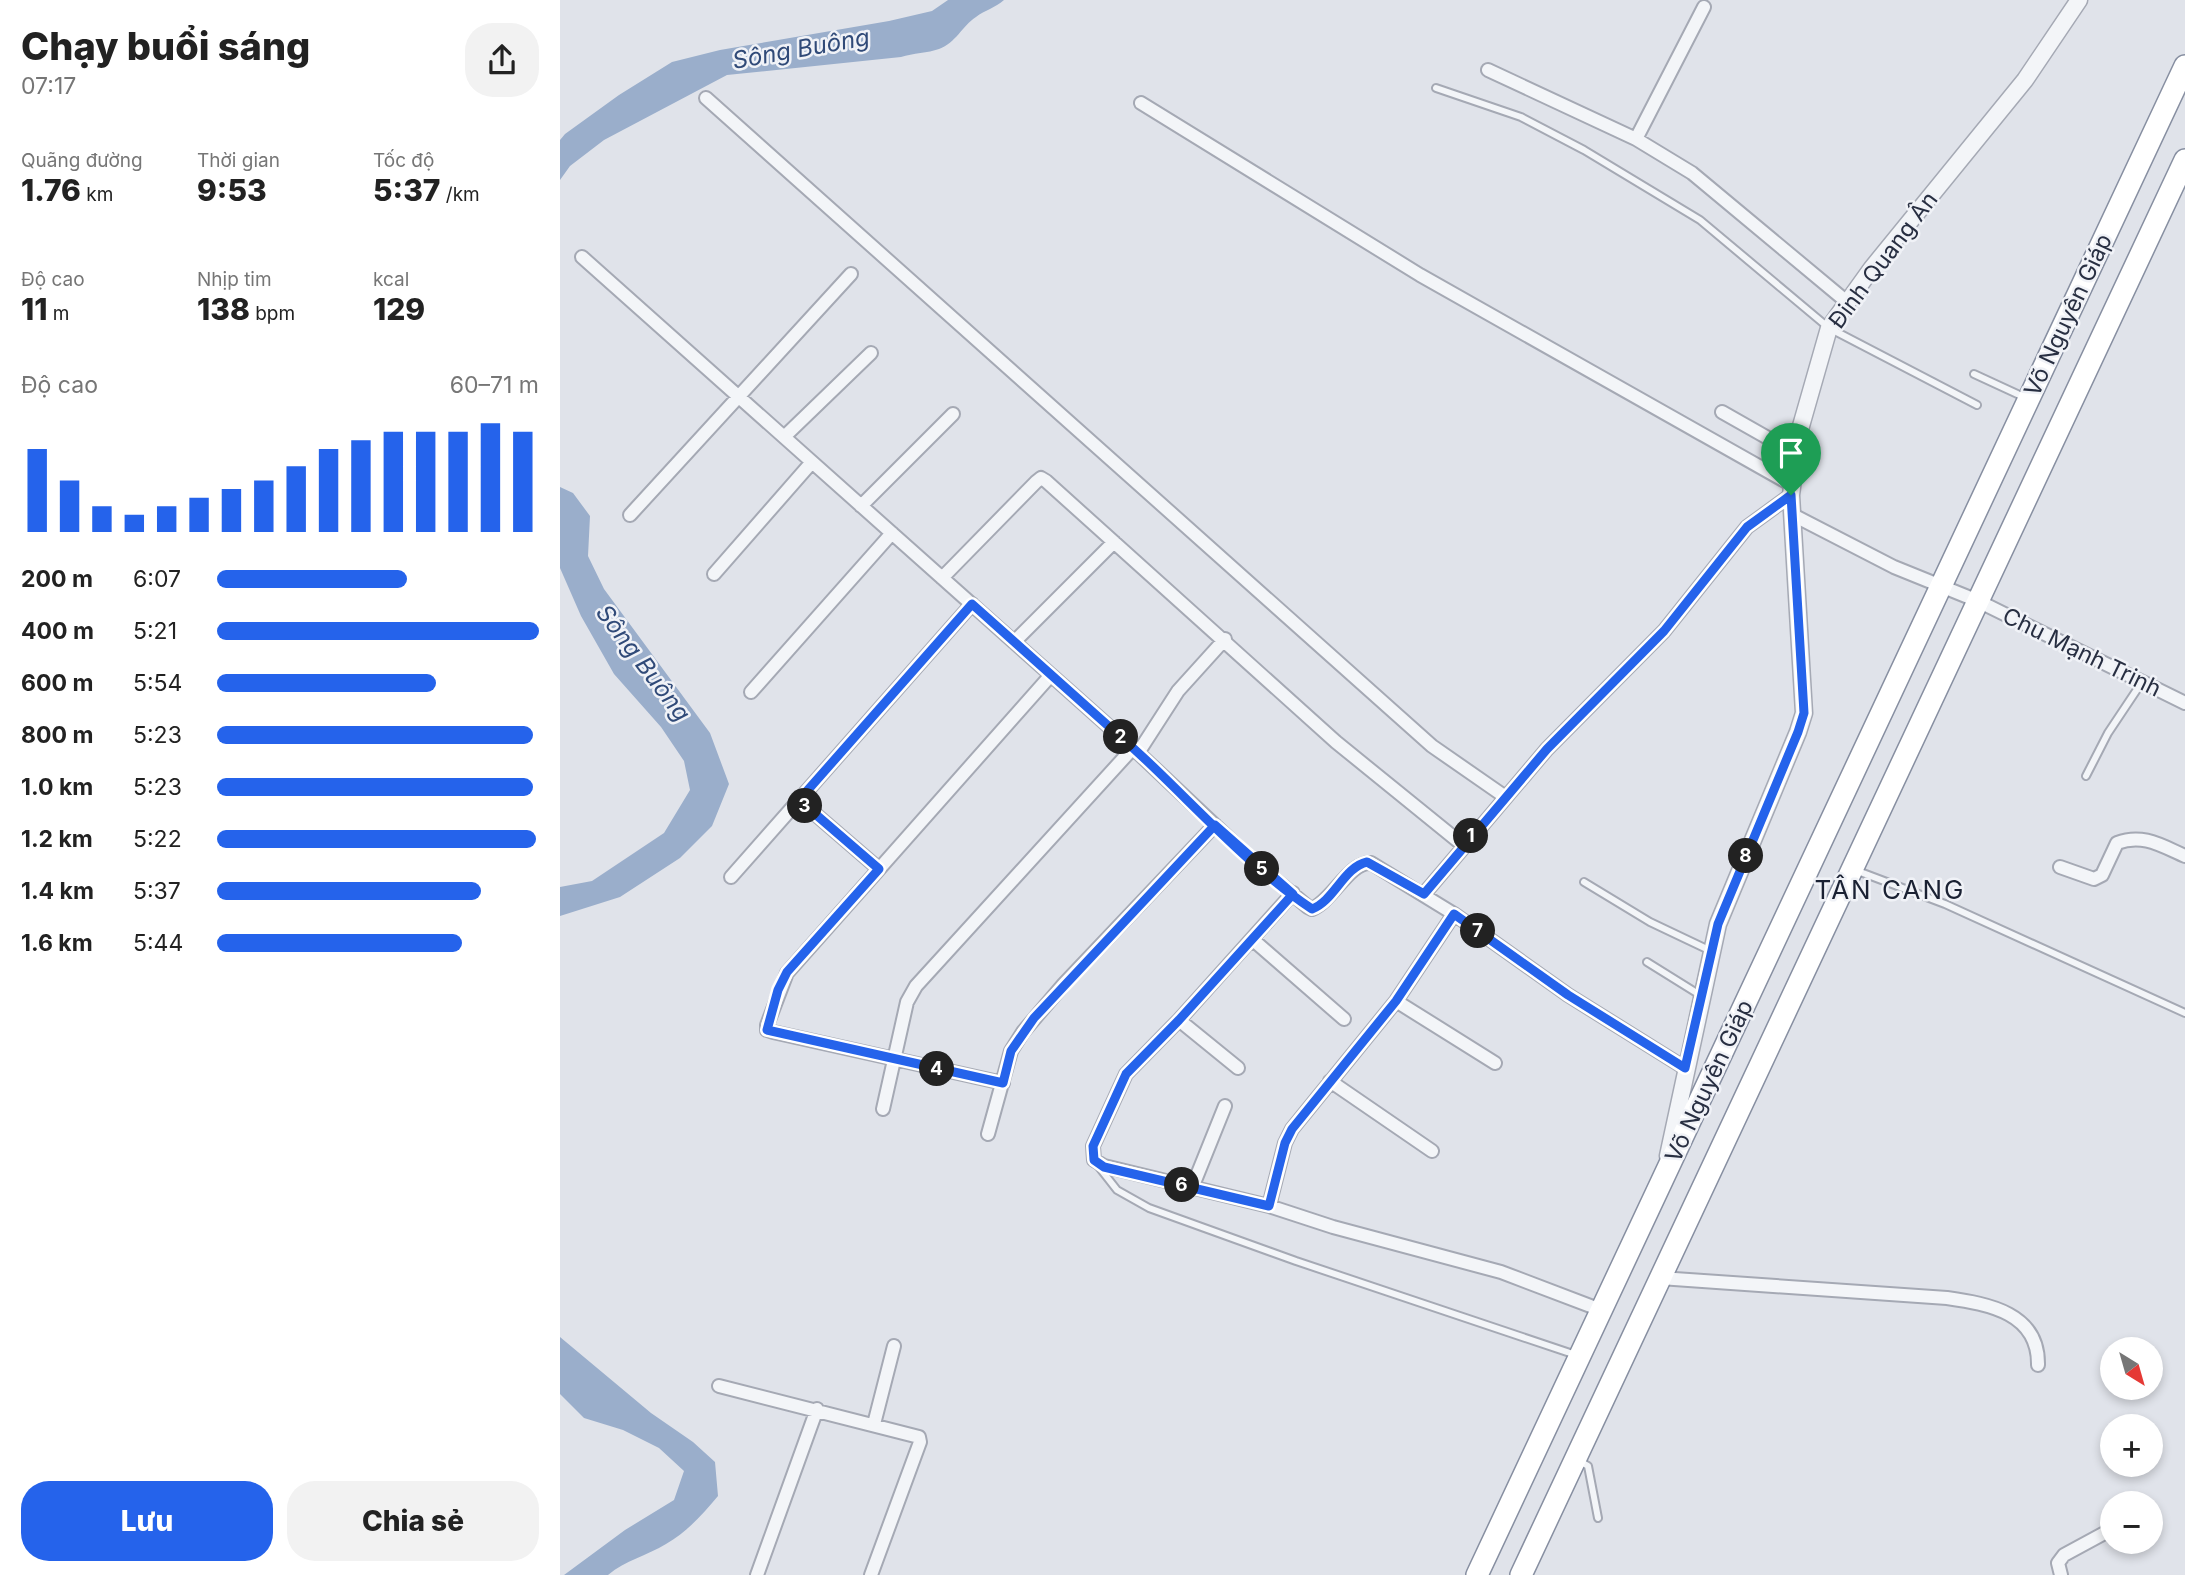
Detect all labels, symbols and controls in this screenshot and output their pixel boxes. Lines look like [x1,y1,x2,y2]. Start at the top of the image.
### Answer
water label: Sông Buông [730,22,872,75]
text: Chạy buổi sáng [21,23,310,69]
button: share [465,23,539,97]
text: 07:17 [21,72,76,100]
text: Quãng đường [21,149,143,172]
text: Thời gian [197,149,280,172]
text: Tốc độ [373,149,434,172]
text: 1.76 [21,172,81,208]
text: 9:53 [197,172,267,208]
text: 5:37 [373,172,440,208]
text: km [81,183,113,206]
text: /km [440,183,480,206]
street label: Đinh Quang Ân [1823,186,1943,334]
street label: Võ Nguyên Giáp [2018,229,2118,401]
text: Độ cao [21,268,85,291]
text: Nhịp tim [197,268,272,291]
text: kcal [373,268,409,291]
text: 11 [21,291,47,327]
text: 138 [197,291,250,327]
text: 129 [373,291,425,327]
text: m [47,302,69,325]
text: bpm [250,302,295,325]
text: Độ cao [21,371,98,399]
text: 60–71 m [450,371,539,399]
pin [1761,423,1821,495]
icon: arrive [1772,434,1810,472]
text: 200 m [21,565,93,593]
text: 6:07 [133,565,181,593]
water label: Sông Buông [590,599,697,727]
street label: Chu Mạnh Trinh [1998,601,2166,703]
text: 400 m [21,617,94,645]
text: 5:21 [133,617,177,645]
text: 600 m [21,669,93,697]
text: 5:54 [133,669,182,697]
pin: 2 [1104,720,1138,754]
text: 800 m [21,721,93,749]
text: 5:23 [133,721,182,749]
text: 2 [1115,725,1126,748]
text: 1.0 km [21,773,93,801]
text: 5:23 [133,773,182,801]
pin: 3 [788,788,822,824]
text: 3 [798,794,811,817]
pin: 1 [1454,818,1488,854]
text: 1 [1466,824,1475,847]
text: 1.2 km [21,825,93,853]
text: 5:22 [133,825,182,853]
pin: 8 [1728,838,1764,874]
text: 8 [1739,844,1752,867]
pin: 5 [1244,852,1280,886]
text: 5 [1255,857,1268,880]
district label: TÂN CANG [1815,874,1965,905]
text: 1.4 km [21,877,94,905]
text: 5:37 [133,877,181,905]
pin: 7 [1460,914,1496,948]
text: 7 [1472,919,1483,942]
text: 1.6 km [21,929,93,957]
text: 5:44 [133,929,183,957]
street label: Võ Nguyên Giáp [1659,995,1759,1167]
pin: 4 [920,1052,954,1086]
text: 4 [930,1057,943,1080]
pin: 6 [1164,1168,1200,1202]
text: 6 [1175,1173,1188,1196]
north arrow [2100,1337,2163,1400]
map controls [2100,1337,2163,1554]
button: + [2100,1414,2163,1477]
button: Lưu [21,1481,273,1561]
button: Chia sẻ [287,1481,539,1561]
button: − [2100,1491,2163,1554]

